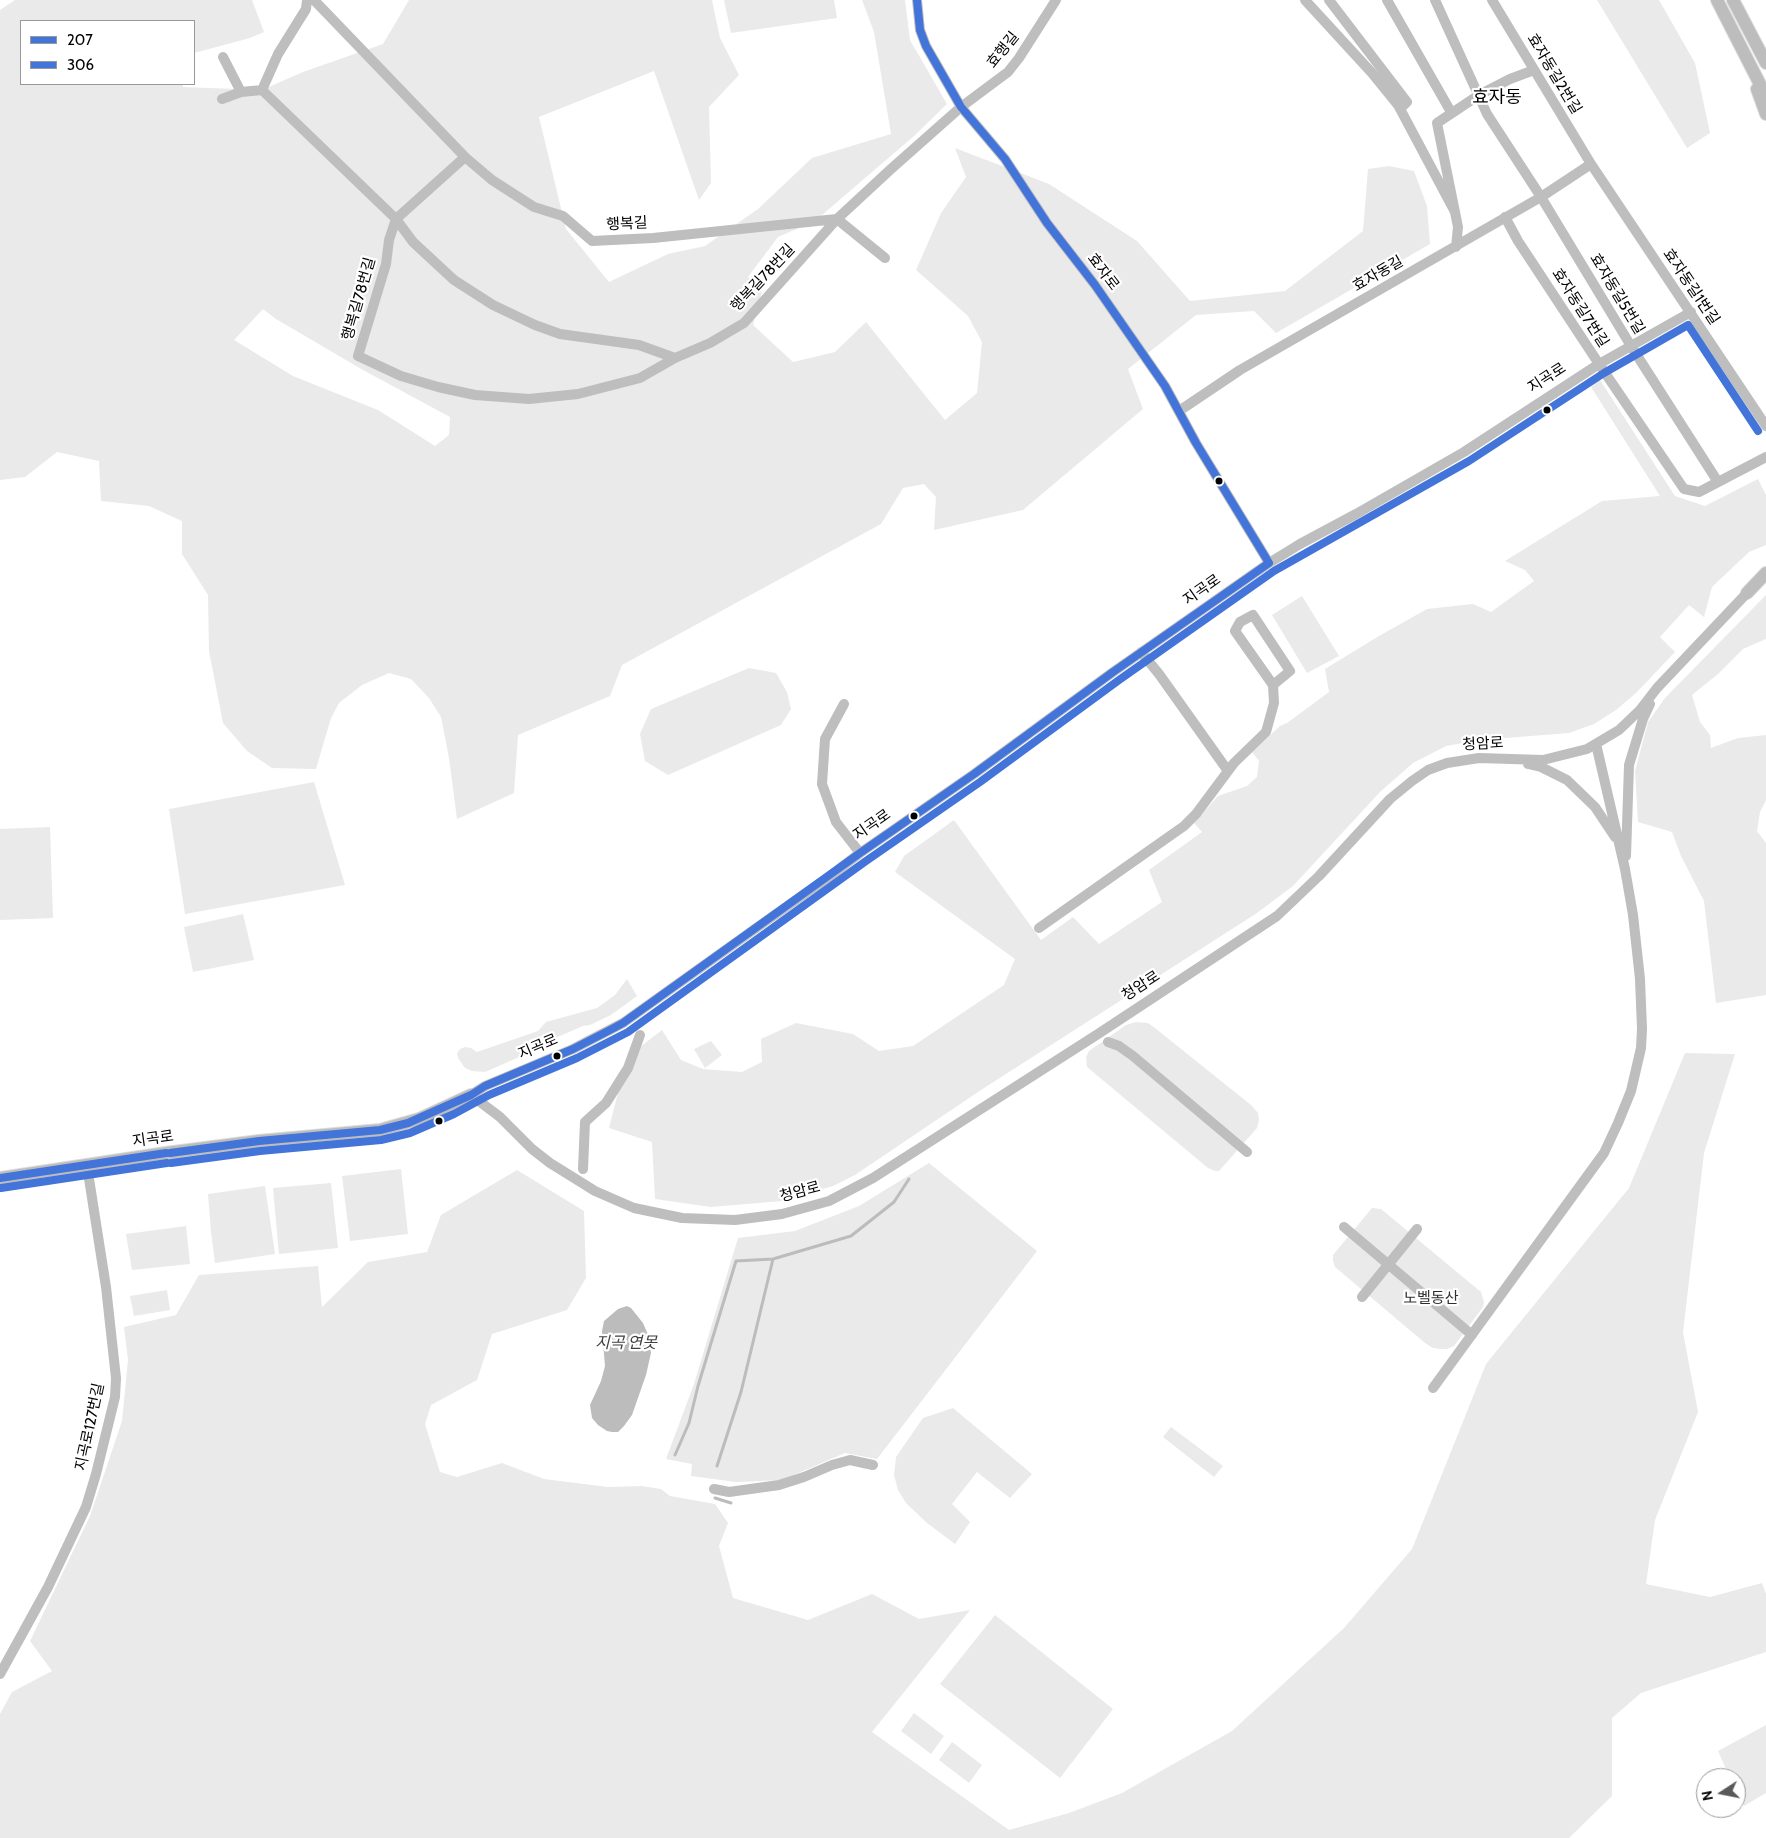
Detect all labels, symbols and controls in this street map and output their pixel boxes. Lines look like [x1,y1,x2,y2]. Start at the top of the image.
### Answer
legend [20,20,195,85]
street label: 효행길 [983,28,1023,72]
text: 207 [67,31,93,49]
street label: 효자동길2번길 [1523,31,1585,117]
text: 306 [67,56,94,74]
district label: 효자동 [1472,87,1522,109]
street label: 행복길 [606,214,648,234]
street label: 행복길78번길 [727,241,799,315]
street label: 효자동길1번길 [1659,246,1723,328]
street label: 효자로 [1083,250,1123,294]
street label: 효자동길5번길 [1586,250,1648,338]
street label: 효자동길 [1350,252,1406,296]
street label: 행복길78번길 [339,255,379,343]
street label: 효자동길7번길 [1548,265,1612,351]
street label: 지곡로 [1525,359,1569,397]
unlabelled marker [1542,405,1552,415]
unlabelled marker [1214,476,1224,486]
street label: 지곡로 [1180,571,1224,609]
street label: 청암로 [1462,734,1504,754]
street label: 지곡로 [850,806,894,844]
unlabelled marker [909,811,919,821]
street label: 청암로 [1119,967,1163,1005]
street label: 지곡로 [515,1031,561,1063]
unlabelled marker [552,1051,562,1061]
unlabelled marker [434,1116,444,1126]
street label: 지곡로 [131,1127,175,1151]
street label: 청암로 [778,1178,822,1206]
park label: 노벨동산 [1403,1290,1459,1308]
water label: 지곡 연못 [595,1333,657,1353]
street label: 지곡로127번길 [72,1381,108,1473]
north arrow [1696,1768,1746,1818]
text: N [1697,1789,1717,1802]

